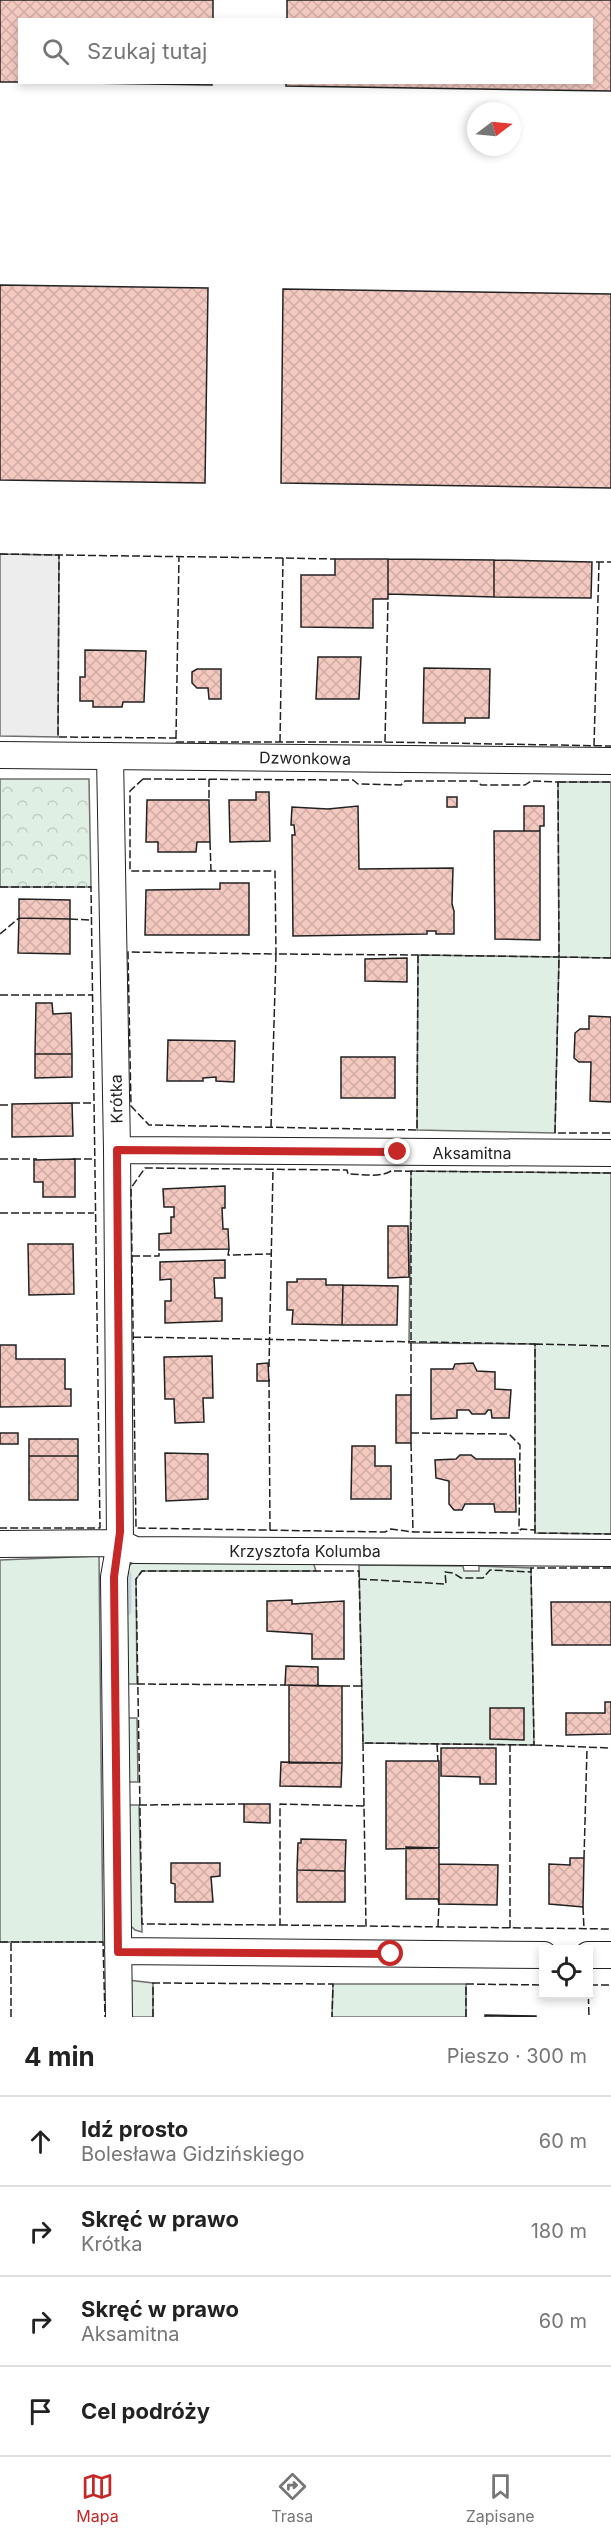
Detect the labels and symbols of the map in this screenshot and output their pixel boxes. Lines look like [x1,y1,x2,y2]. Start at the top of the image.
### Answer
north arrow [467,102,521,156]
street label: Dzwonkowa [259,747,351,769]
street label: Krótka [106,1074,126,1124]
route end [384,1138,410,1164]
street label: Aksamitna [433,1143,511,1163]
street label: Krzysztofa Kolumba [229,1541,381,1561]
route start [377,1940,403,1966]

